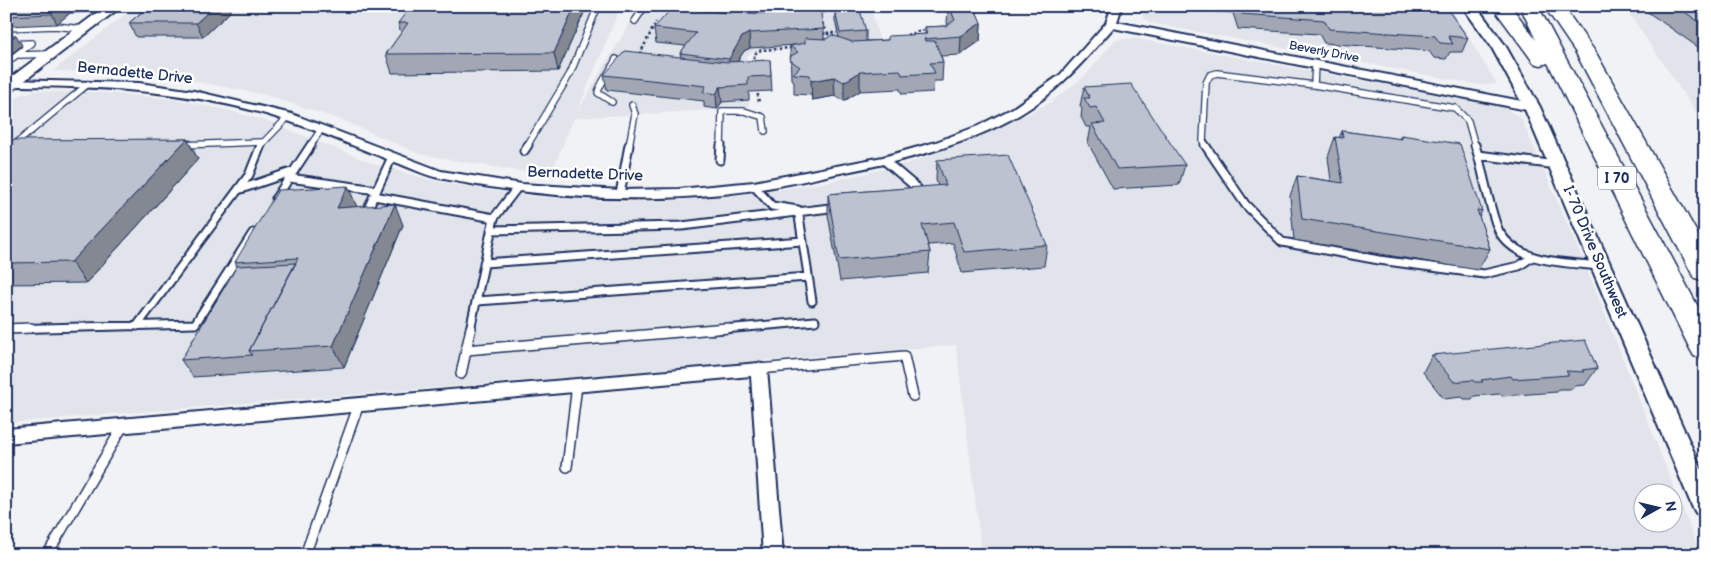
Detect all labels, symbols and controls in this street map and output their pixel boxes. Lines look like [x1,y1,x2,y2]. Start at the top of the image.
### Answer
street label: Beverly Drive [1288,38,1360,66]
street label: Bernadette Drive [76,57,194,89]
street label: Bernadette Drive [527,162,643,186]
road number: I 70 [1598,167,1636,190]
street label: I- 70 Drive Southwest [1559,183,1632,321]
north arrow [1634,484,1684,534]
text: N [1661,500,1680,513]

